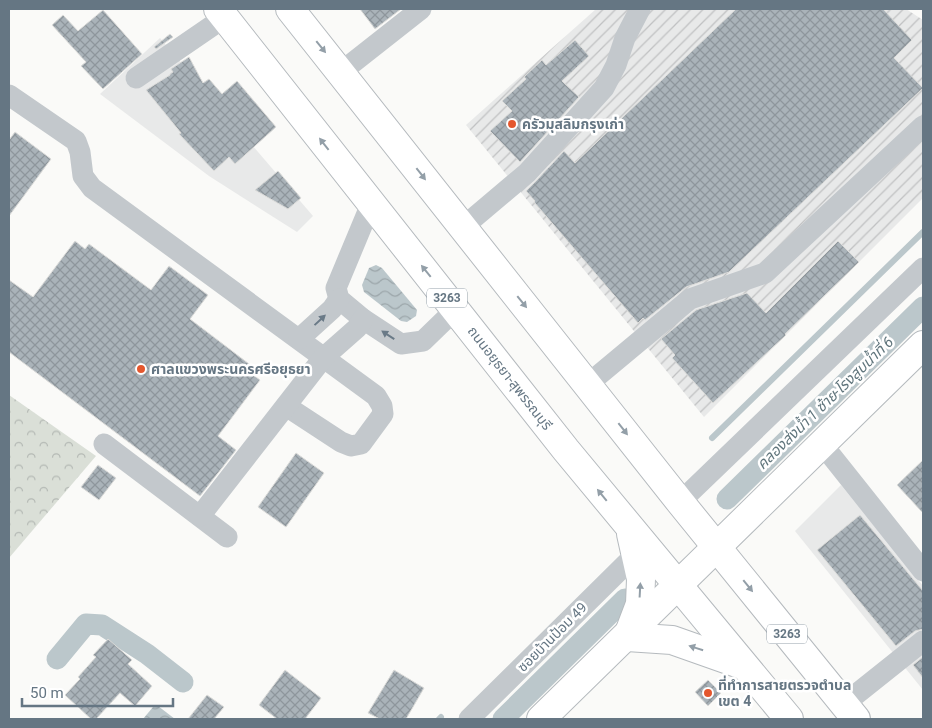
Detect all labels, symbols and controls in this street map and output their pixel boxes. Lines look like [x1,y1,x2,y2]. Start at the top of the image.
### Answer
one-way arrow [315,40,326,53]
place label: ครัวมุสลิมกรุงเก่า [522,116,624,133]
marker: ครัวมุสลิมกรุงเก่า [506,118,518,130]
one-way arrow [319,138,330,151]
one-way arrow [416,168,427,181]
one-way arrow [420,265,431,278]
road number: 3263 [427,288,467,308]
one-way arrow [517,295,528,308]
one-way arrow [313,314,325,326]
street label: ถนนอยุธยา-สุพรรณบุรี [464,323,555,434]
one-way arrow [381,330,395,340]
water label: คลองส่งน้ำ 1 ซ้าย-โรงสูบน้ำที่ 6 [752,332,897,473]
place label: ศาลแขวงพระนครศรีอยุธยา [151,361,311,378]
marker: ศาลแขวงพระนครศรีอยุธยา [135,363,147,375]
one-way arrow [618,422,629,435]
one-way arrow [597,488,608,501]
one-way arrow [743,579,754,592]
one-way arrow [637,582,645,598]
street label: ซอยบ้านป้อม 49 [514,599,590,675]
road number: 3263 [767,624,807,644]
one-way arrow [688,644,703,651]
place label: ที่ทำการสายตรวจตำบล เขต 4 [718,675,851,709]
scale bar [22,676,174,708]
text: 50 m [30,684,64,702]
marker: ที่ทำการสายตรวจตำบล เขต 4 [702,687,714,699]

